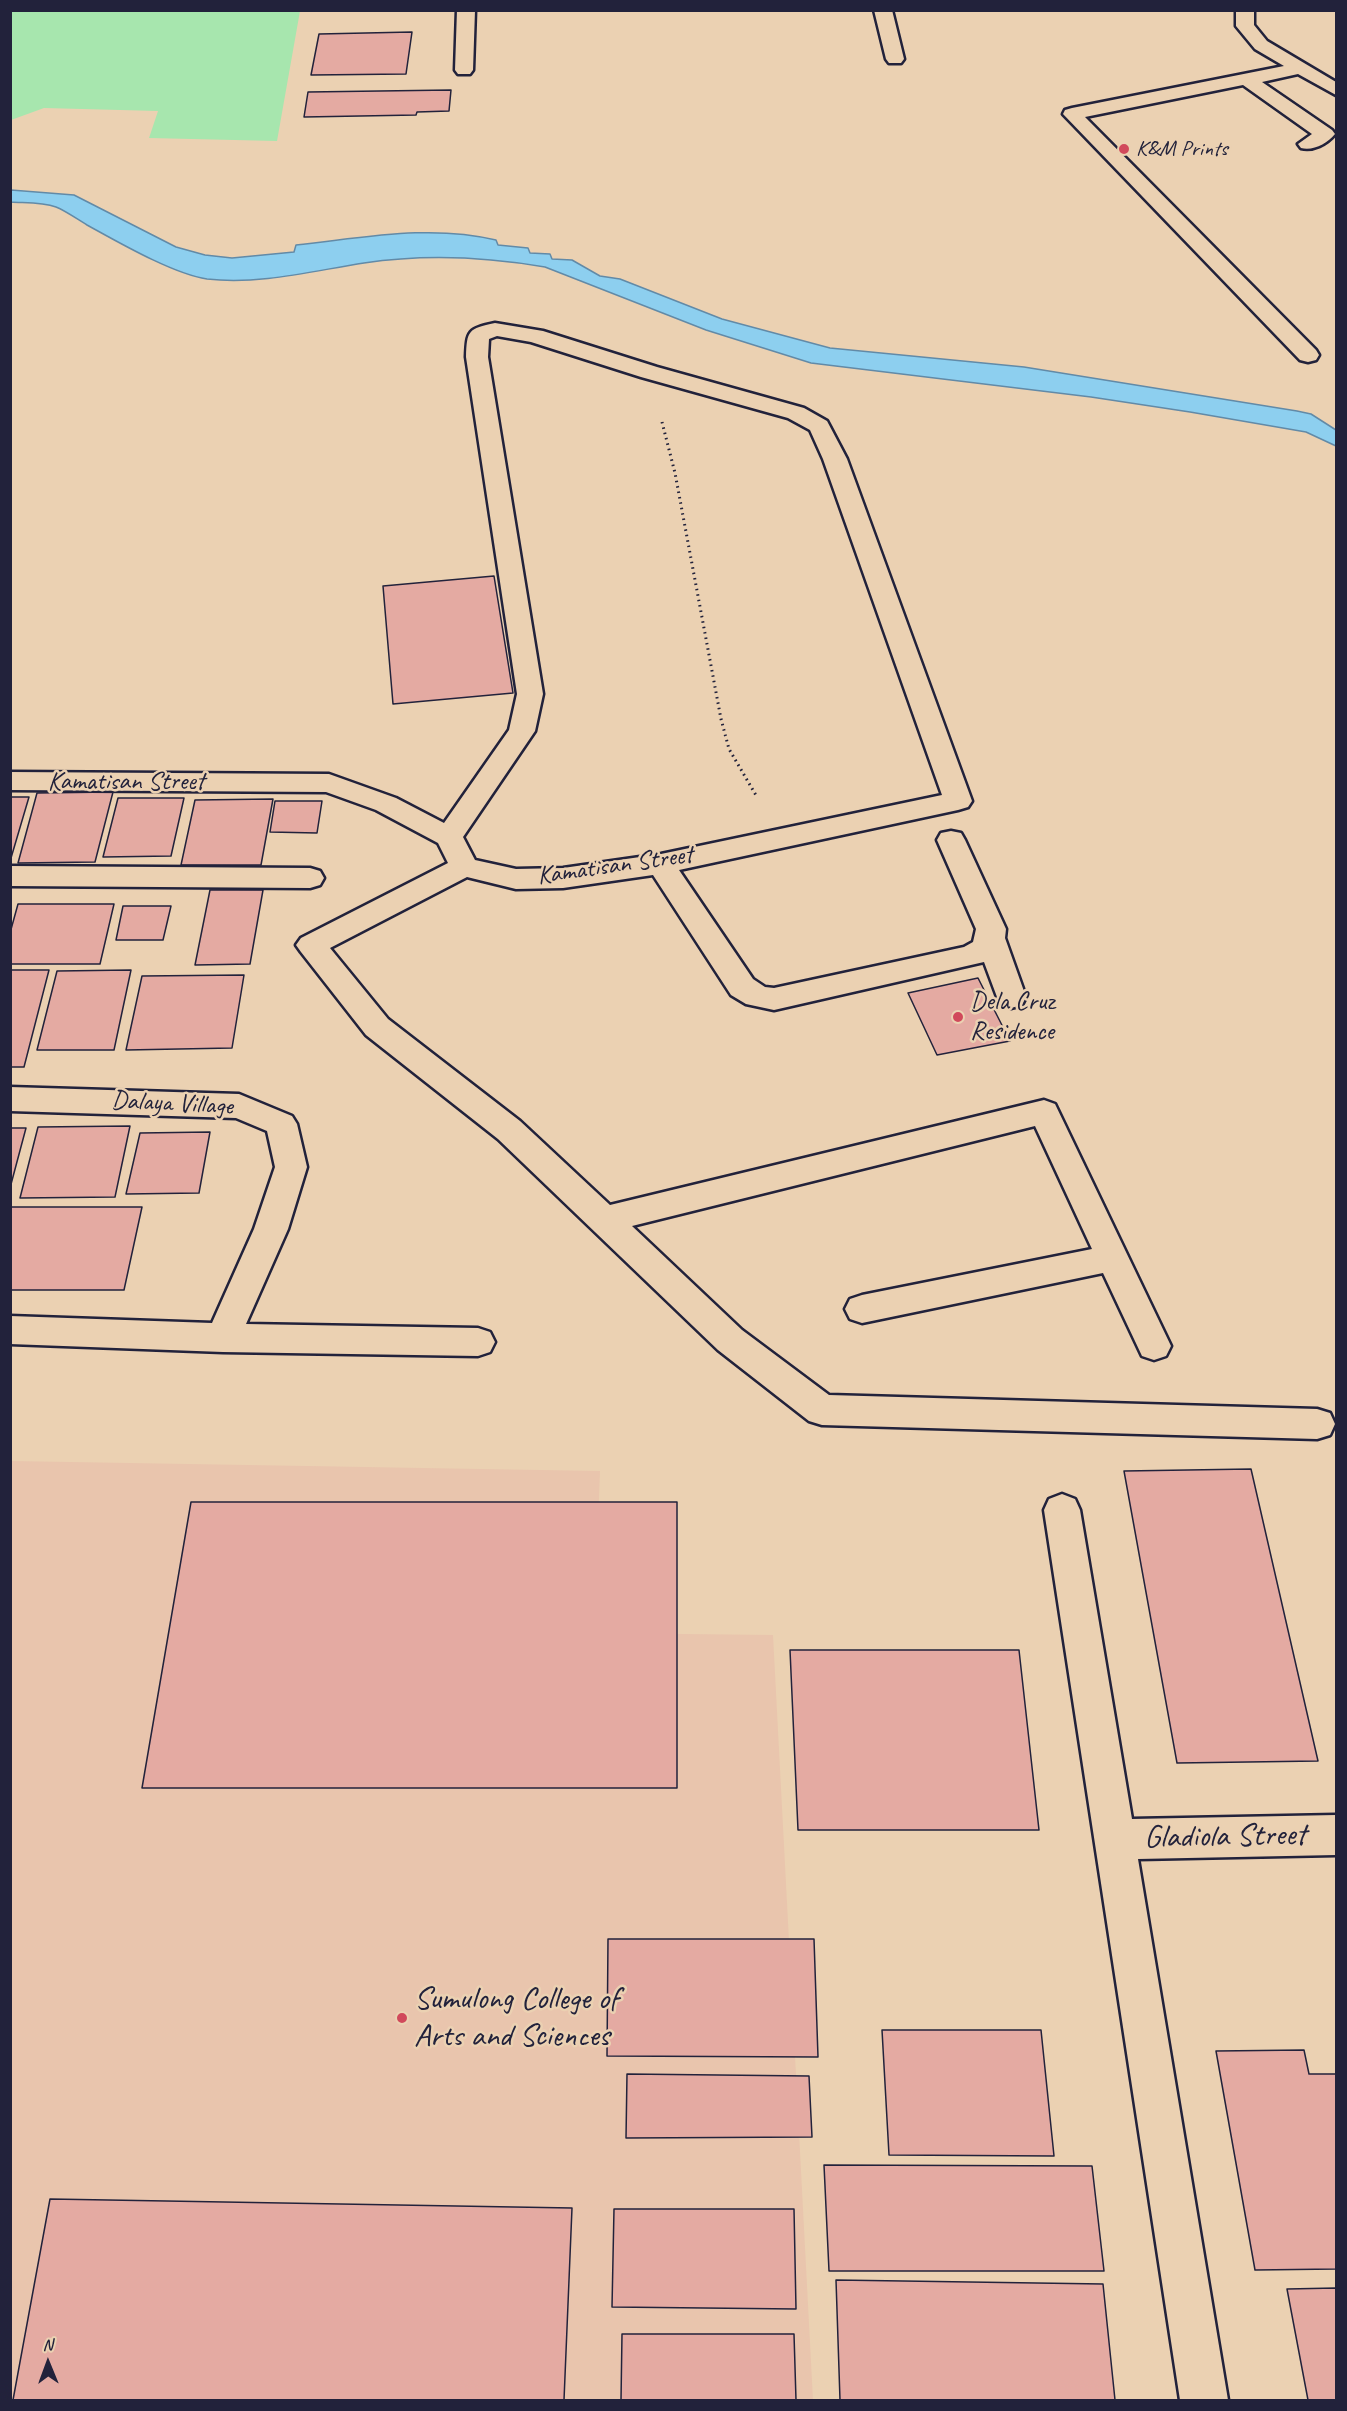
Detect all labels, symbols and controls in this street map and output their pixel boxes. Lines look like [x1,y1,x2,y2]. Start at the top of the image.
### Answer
place label: K&M Prints [1136,136,1228,162]
marker: K&M Prints [1117,142,1131,156]
street label: Kamatisan Street [48,766,204,798]
street label: Kamatisan Street [535,840,695,892]
place label: Dela Cruz Residence [970,986,1055,1048]
marker: Dela Cruz Residence [951,1010,965,1024]
street label: Dalaya Village [111,1085,233,1123]
street label: Gladiola Street [1144,1816,1306,1858]
place label: Sumulong College of Arts and Sciences [414,1981,618,2056]
marker: Sumulong College of Arts and Sciences [395,2011,409,2025]
north arrow [18,2333,78,2393]
text: N [43,2335,53,2355]

